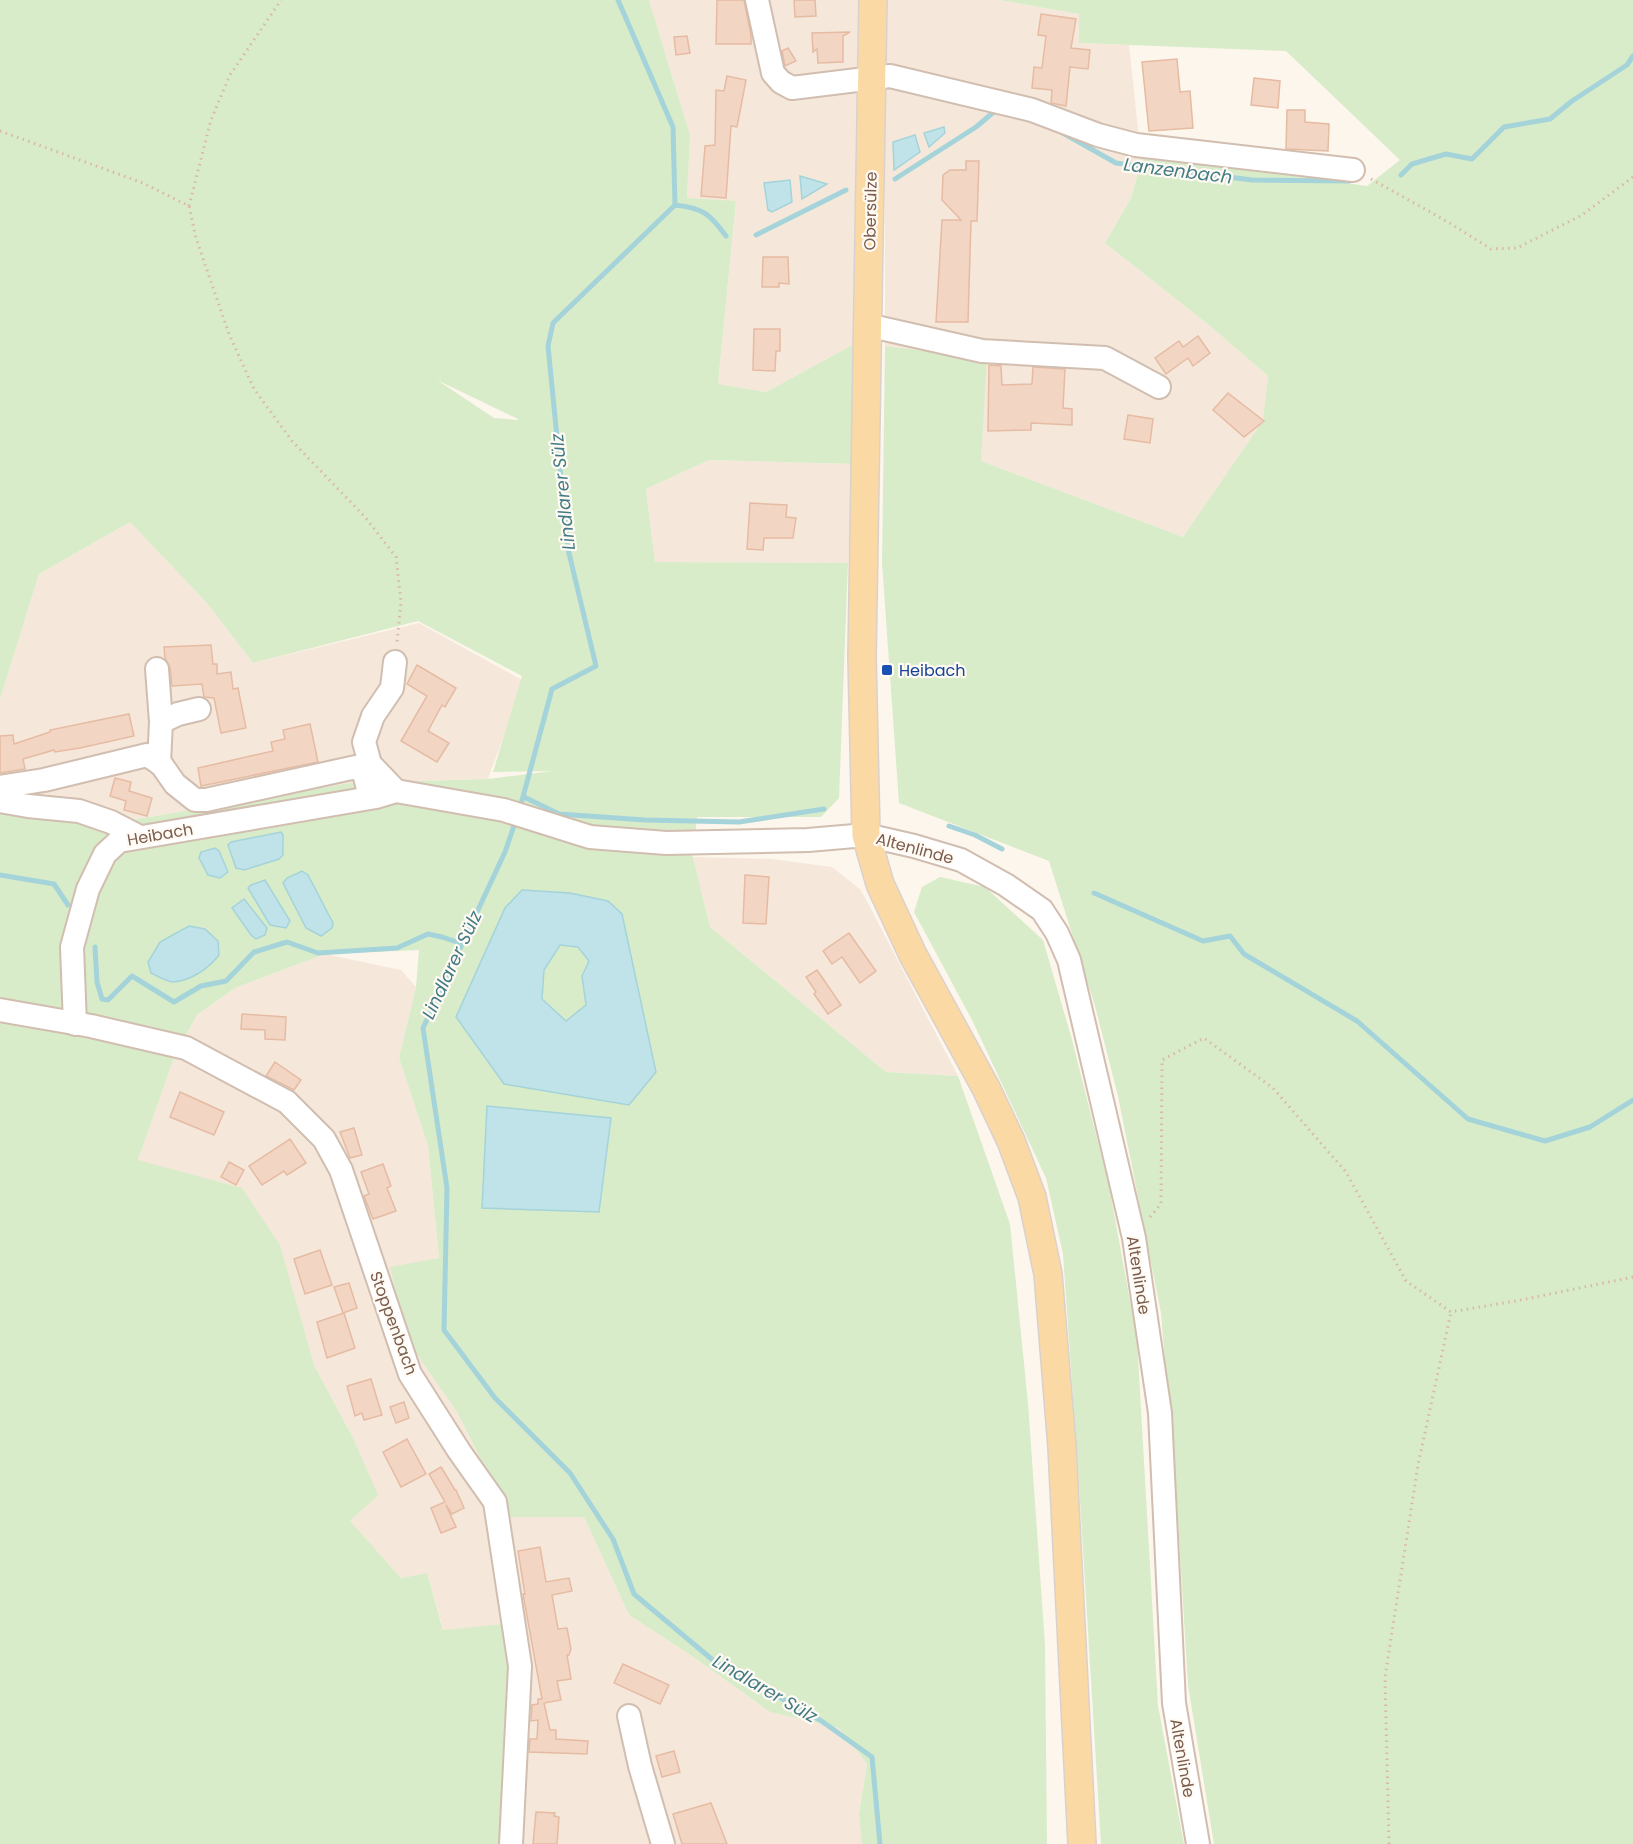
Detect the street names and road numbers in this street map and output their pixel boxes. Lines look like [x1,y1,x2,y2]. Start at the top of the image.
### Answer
street label: Obersülze [858,171,883,251]
street label: Heibach [125,817,195,852]
street label: Altenlinde [873,827,956,870]
street label: Altenlinde [1121,1234,1156,1316]
street label: Stoppenbach [364,1268,423,1378]
street label: Altenlinde [1164,1717,1201,1799]

